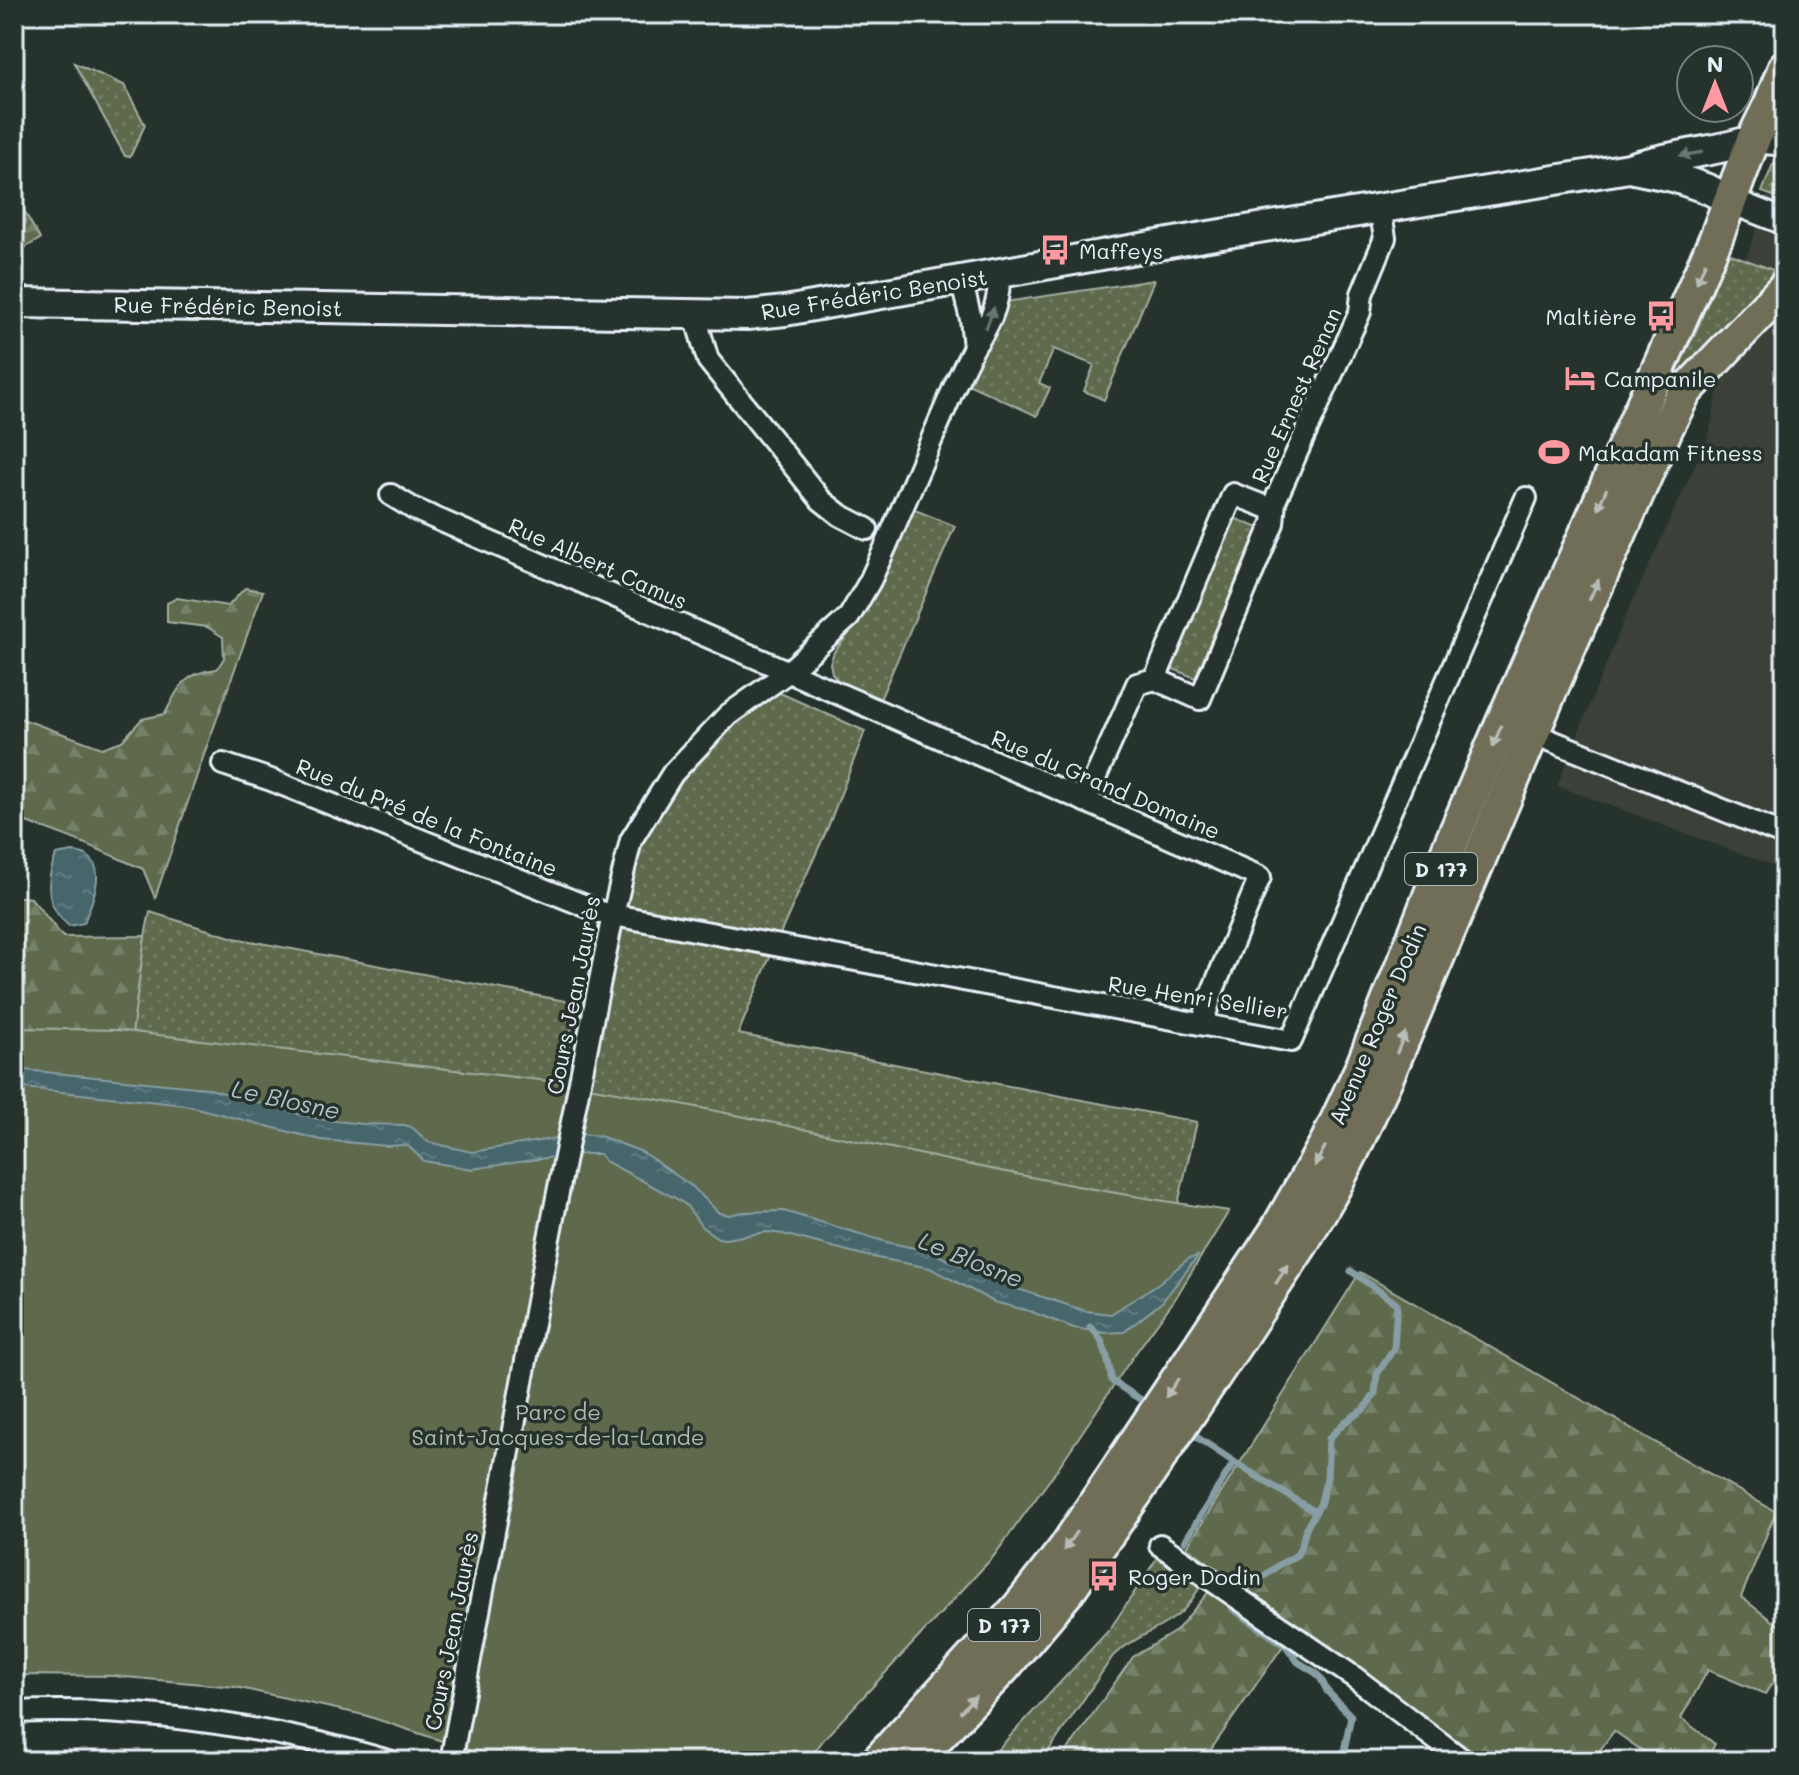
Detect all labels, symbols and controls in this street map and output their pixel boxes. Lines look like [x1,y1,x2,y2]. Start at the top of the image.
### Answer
north arrow [1675,44,1755,124]
text: N [1707,49,1723,78]
one-way arrow [1678,148,1703,161]
bus stop icon: Maffeys [1038,233,1072,267]
place label: Maffeys [1079,236,1163,265]
one-way arrow [1694,261,1707,285]
street label: Rue Frédéric Benoist [759,262,989,326]
street label: Rue Frédéric Benoist [113,290,343,322]
bus stop icon: Maltière [1644,299,1678,333]
place label: Maltière [1546,302,1637,331]
street label: Rue Ernest Renan [1244,303,1348,487]
one-way arrow [984,306,997,330]
hotel icon: Campanile [1563,361,1597,395]
place label: Campanile [1604,364,1716,393]
sports icon: Makadam Fitness [1537,435,1571,469]
place label: Makadam Fitness [1578,438,1763,467]
one-way arrow [1596,487,1609,510]
street label: Rue Albert Camus [504,511,692,615]
one-way arrow [1588,578,1601,602]
street label: Rue du Grand Domaine [987,723,1225,845]
one-way arrow [1491,724,1504,748]
street label: Rue du Pré de la Fontaine [292,751,562,883]
road number: D 177 [1405,853,1477,885]
street label: Cours Jean Jaurès [540,893,606,1097]
street label: Avenue Roger Dodin [1321,919,1433,1129]
street label: Rue Henri Sellier [1106,968,1290,1026]
one-way arrow [1395,1031,1408,1055]
water label: Le Blosne [229,1072,343,1126]
one-way arrow [1313,1145,1326,1168]
water label: Le Blosne [914,1224,1028,1294]
one-way arrow [1274,1263,1289,1284]
one-way arrow [1165,1378,1180,1399]
park label: Parc de Saint-Jacques-de-la-Lande [412,1397,704,1451]
street label: Cours Jean Jaurès [418,1529,484,1733]
one-way arrow [1063,1530,1078,1552]
bus stop icon: Roger Dodin [1087,1559,1121,1593]
place label: Roger Dodin [1128,1562,1261,1591]
road number: D 177 [968,1609,1040,1641]
one-way arrow [958,1695,976,1714]

